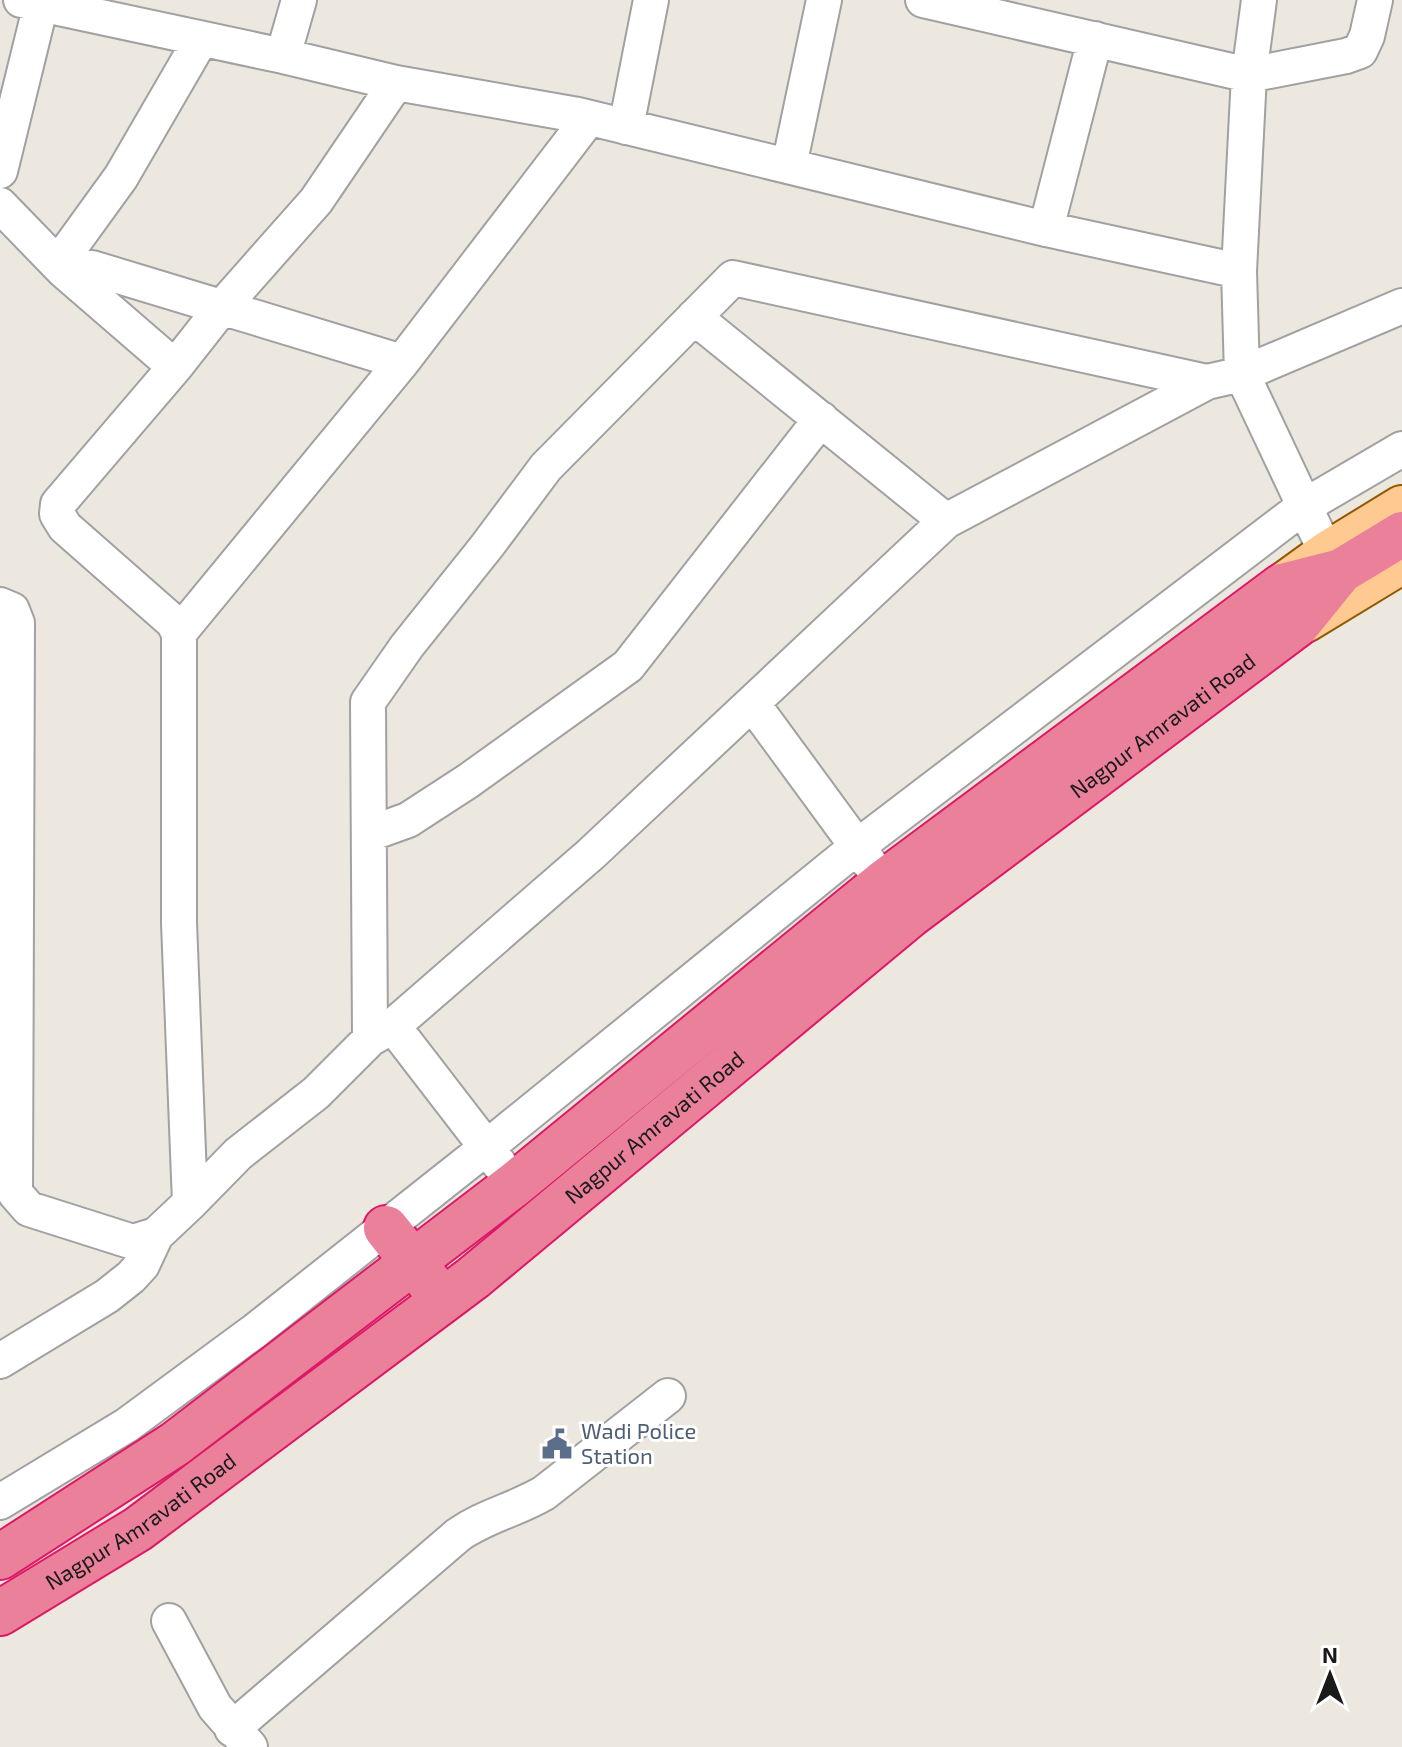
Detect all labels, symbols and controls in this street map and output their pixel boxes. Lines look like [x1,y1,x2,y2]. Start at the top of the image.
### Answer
street label: Nagpur Amravati Road [1064,647,1260,803]
street label: Nagpur Amravati Road [559,1045,749,1208]
place label: Wadi Police Station [581,1417,696,1468]
public building icon: Wadi Police Station [540,1427,574,1461]
street label: Nagpur Amravati Road [40,1446,240,1594]
north arrow [1290,1635,1370,1715]
text: N [1322,1641,1338,1667]

